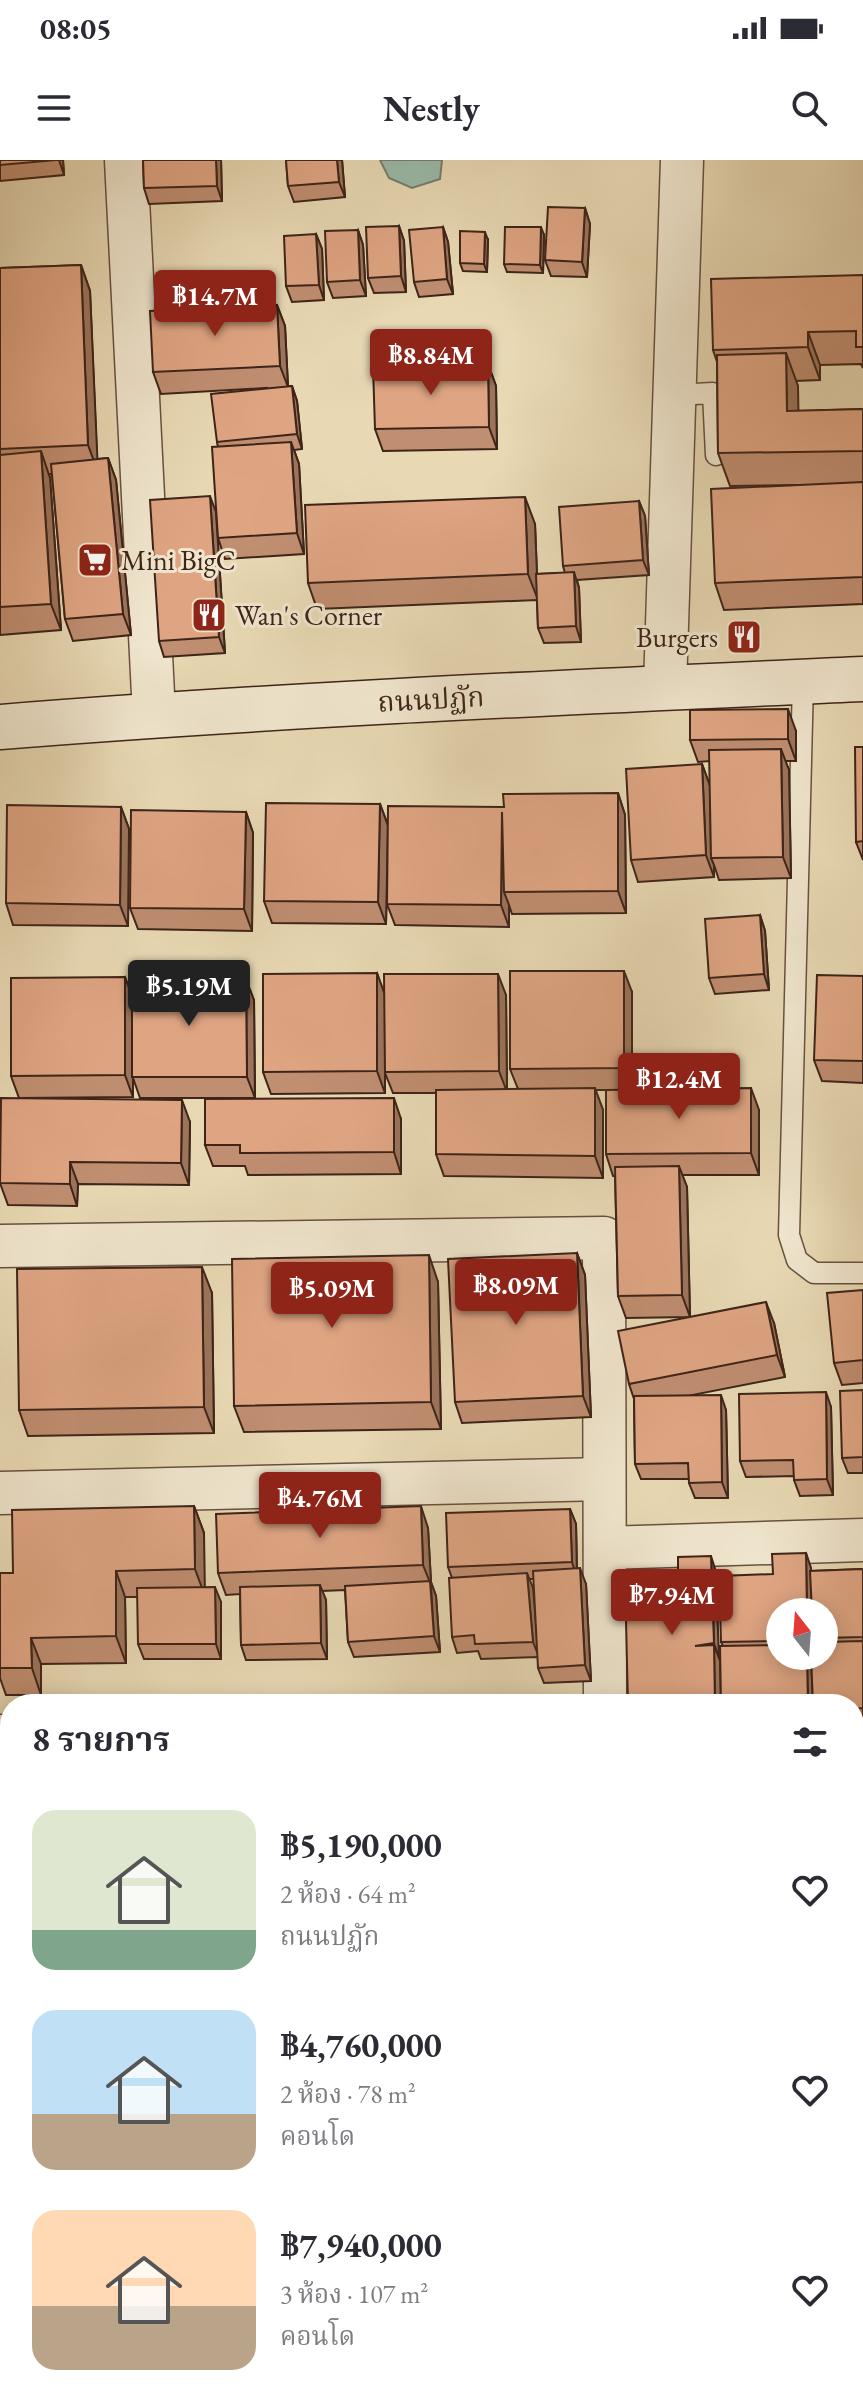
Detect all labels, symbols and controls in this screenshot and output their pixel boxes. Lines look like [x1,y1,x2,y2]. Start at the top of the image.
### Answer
text: 08:05 [40,9,112,48]
text: Nestly [383,85,480,132]
icon: menu [32,86,76,130]
icon: search [787,86,831,130]
pin: ฿14.7M [150,270,280,338]
text: ฿14.7M [172,279,258,313]
pin: ฿8.84M [366,329,496,397]
text: ฿8.84M [388,338,474,372]
supermarket icon: Mini BigC [76,541,114,579]
place label: Mini BigC [121,542,236,578]
restaurant icon: Wan's Corner [190,596,228,634]
place label: Wan's Corner [235,597,383,633]
restaurant icon: Burgers [725,618,763,656]
place label: Burgers [636,619,718,655]
street label: ถนนปฏัก [377,678,485,720]
pin: ฿5.19M [124,960,254,1028]
text: ฿5.19M [146,969,232,1003]
pin: ฿12.4M [614,1053,744,1121]
text: ฿12.4M [636,1062,722,1096]
pin: ฿8.09M [451,1259,581,1327]
pin: ฿5.09M [267,1262,397,1330]
text: ฿8.09M [473,1268,559,1302]
text: ฿5.09M [289,1271,375,1305]
pin: ฿4.76M [255,1472,385,1540]
text: ฿4.76M [277,1481,363,1515]
pin: ฿7.94M [607,1569,737,1637]
text: ฿7.94M [629,1578,715,1612]
north arrow [766,1598,838,1670]
map controls [766,1598,838,1670]
text: 8 รายการ [32,1717,170,1761]
icon: filters [788,1720,832,1764]
text: ฿5,190,000 [280,1823,442,1867]
icon: home [96,1842,192,1938]
icon: heart [788,1868,832,1912]
text: 2 ห้อง · 64 m² [280,1877,416,1911]
text: ถนนปฏัก [280,1919,379,1953]
text: ฿4,760,000 [280,2023,442,2067]
icon: home [96,2042,192,2138]
icon: heart [788,2068,832,2112]
text: 2 ห้อง · 78 m² [280,2077,416,2111]
text: คอนโด [280,2119,355,2153]
text: ฿7,940,000 [280,2223,442,2267]
icon: home [96,2242,192,2338]
icon: heart [788,2268,832,2312]
text: 3 ห้อง · 107 m² [280,2277,428,2311]
text: คอนโด [280,2319,355,2353]

